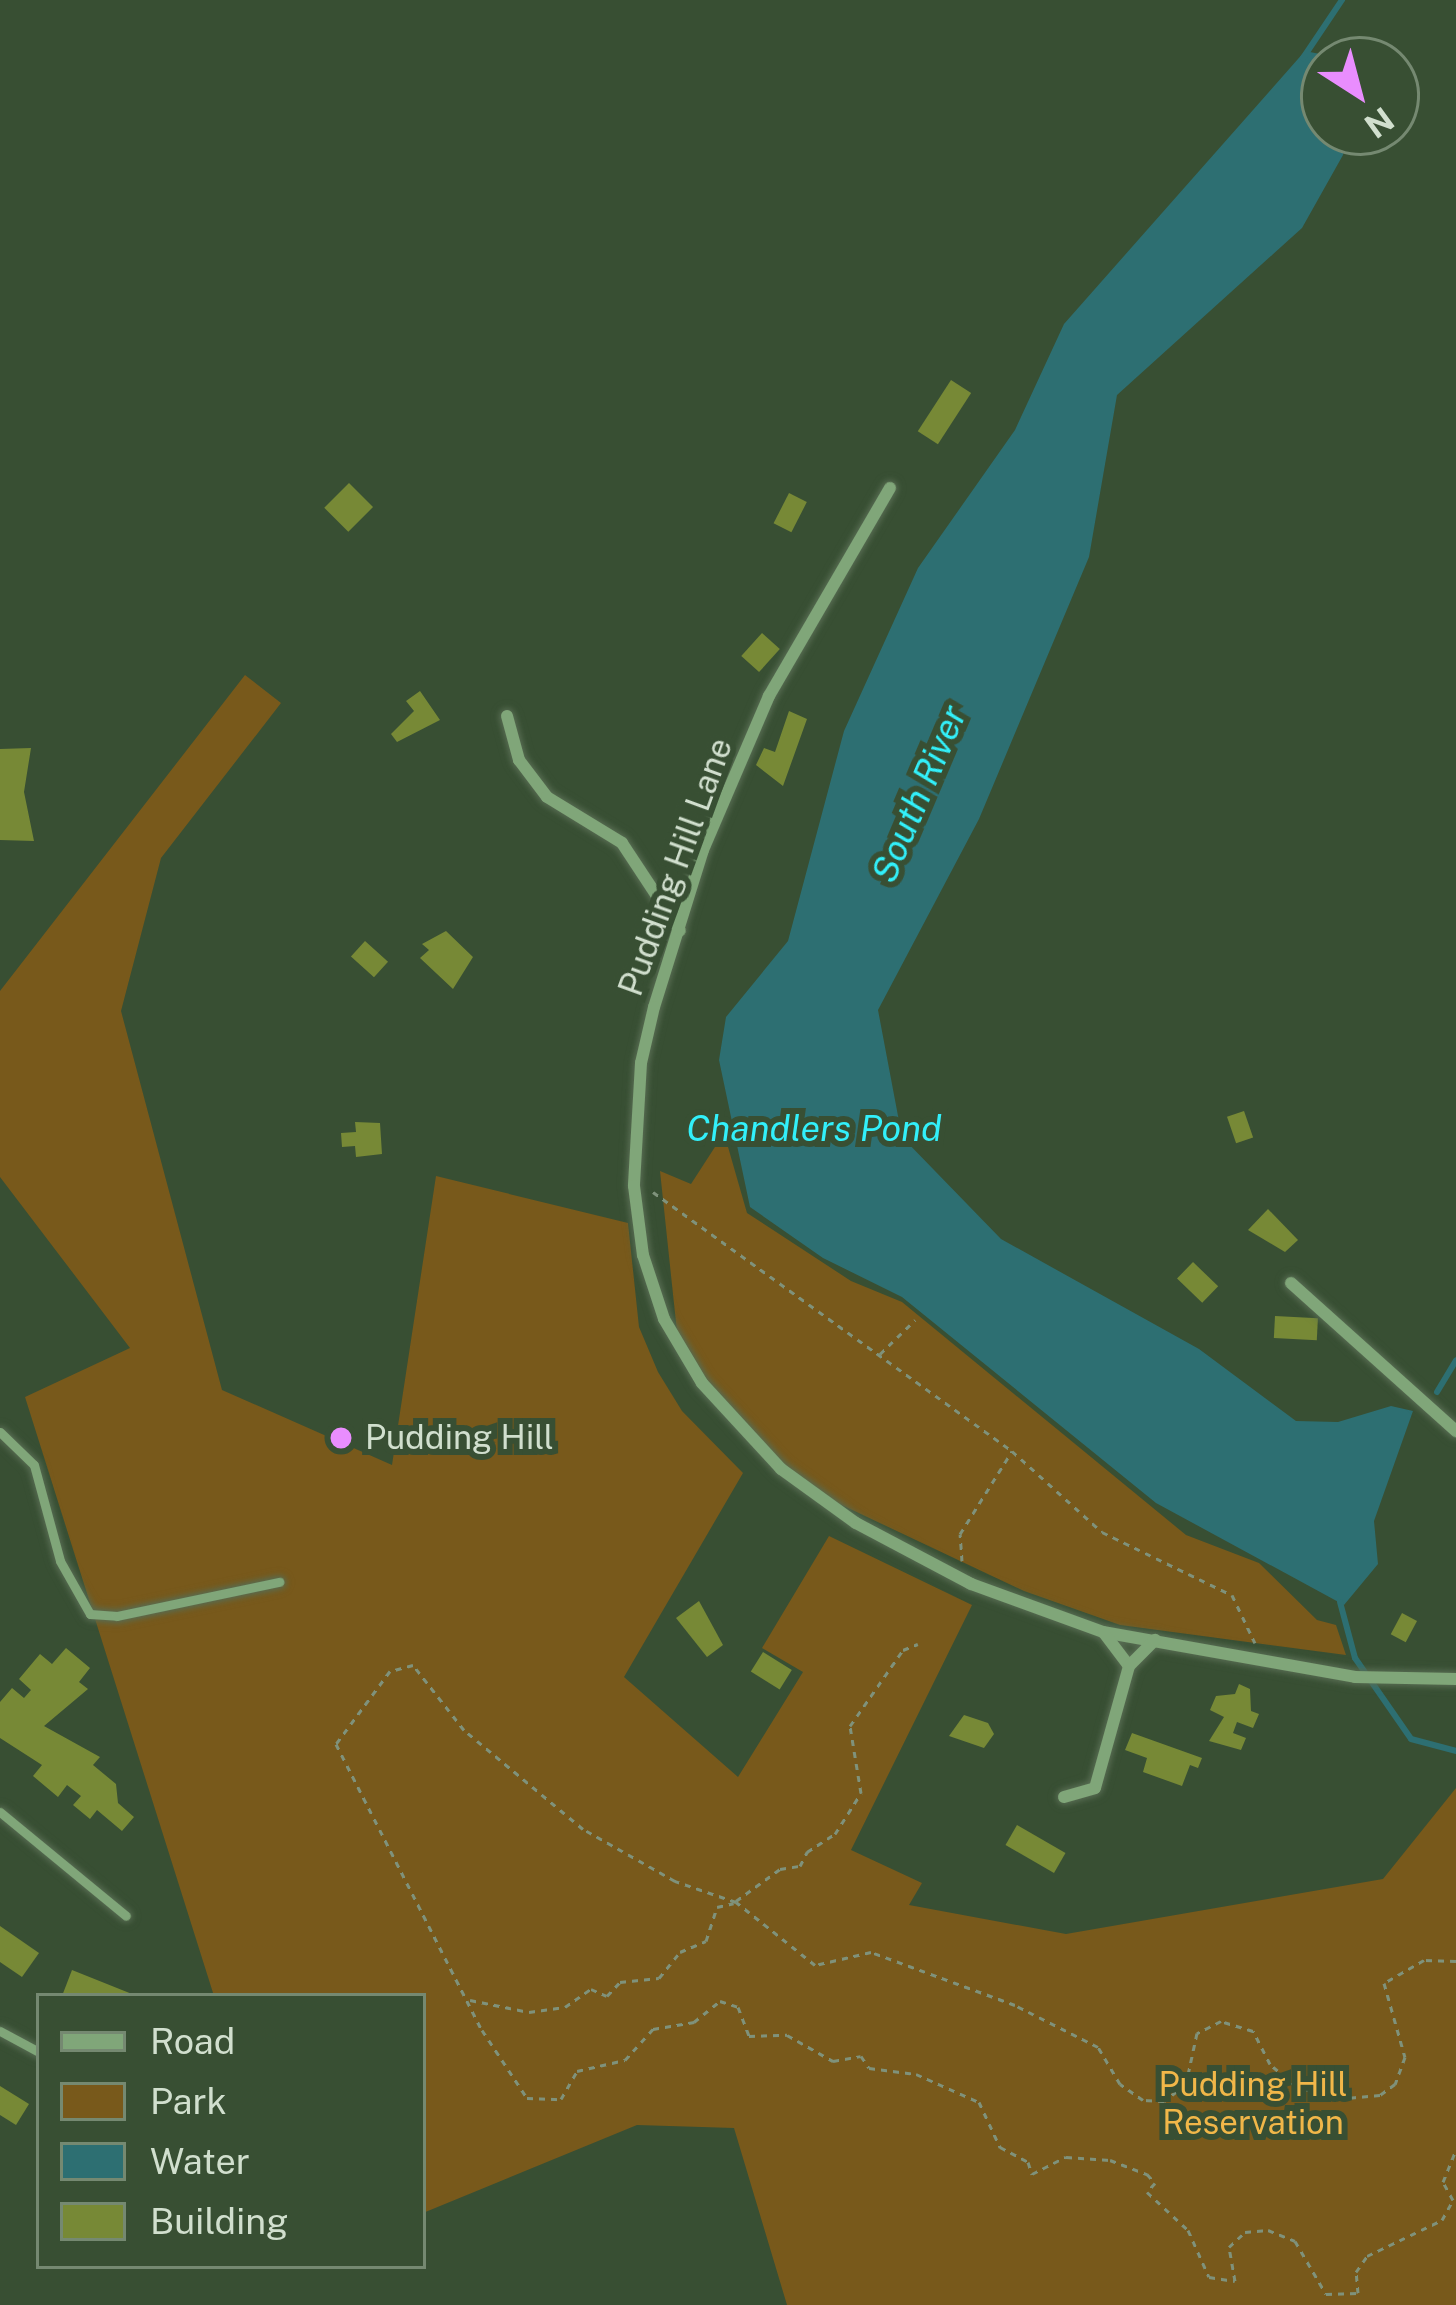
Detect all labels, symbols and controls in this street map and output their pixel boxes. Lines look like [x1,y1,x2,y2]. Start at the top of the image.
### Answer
north arrow [1300,36,1420,156]
text: N [1358,100,1401,146]
water label: South River [862,699,976,889]
street label: Pudding Hill Lane [611,733,741,1001]
water label: Chandlers Pond [686,1107,942,1151]
place label: Pudding Hill [365,1418,554,1458]
marker: Pudding Hill [328,1425,354,1451]
legend [36,1993,426,2269]
text: Road [150,2020,235,2062]
park label: Pudding Hill Reservation [1159,2065,1347,2143]
text: Park [150,2080,227,2122]
text: Water [150,2140,250,2182]
text: Building [150,2200,288,2242]

